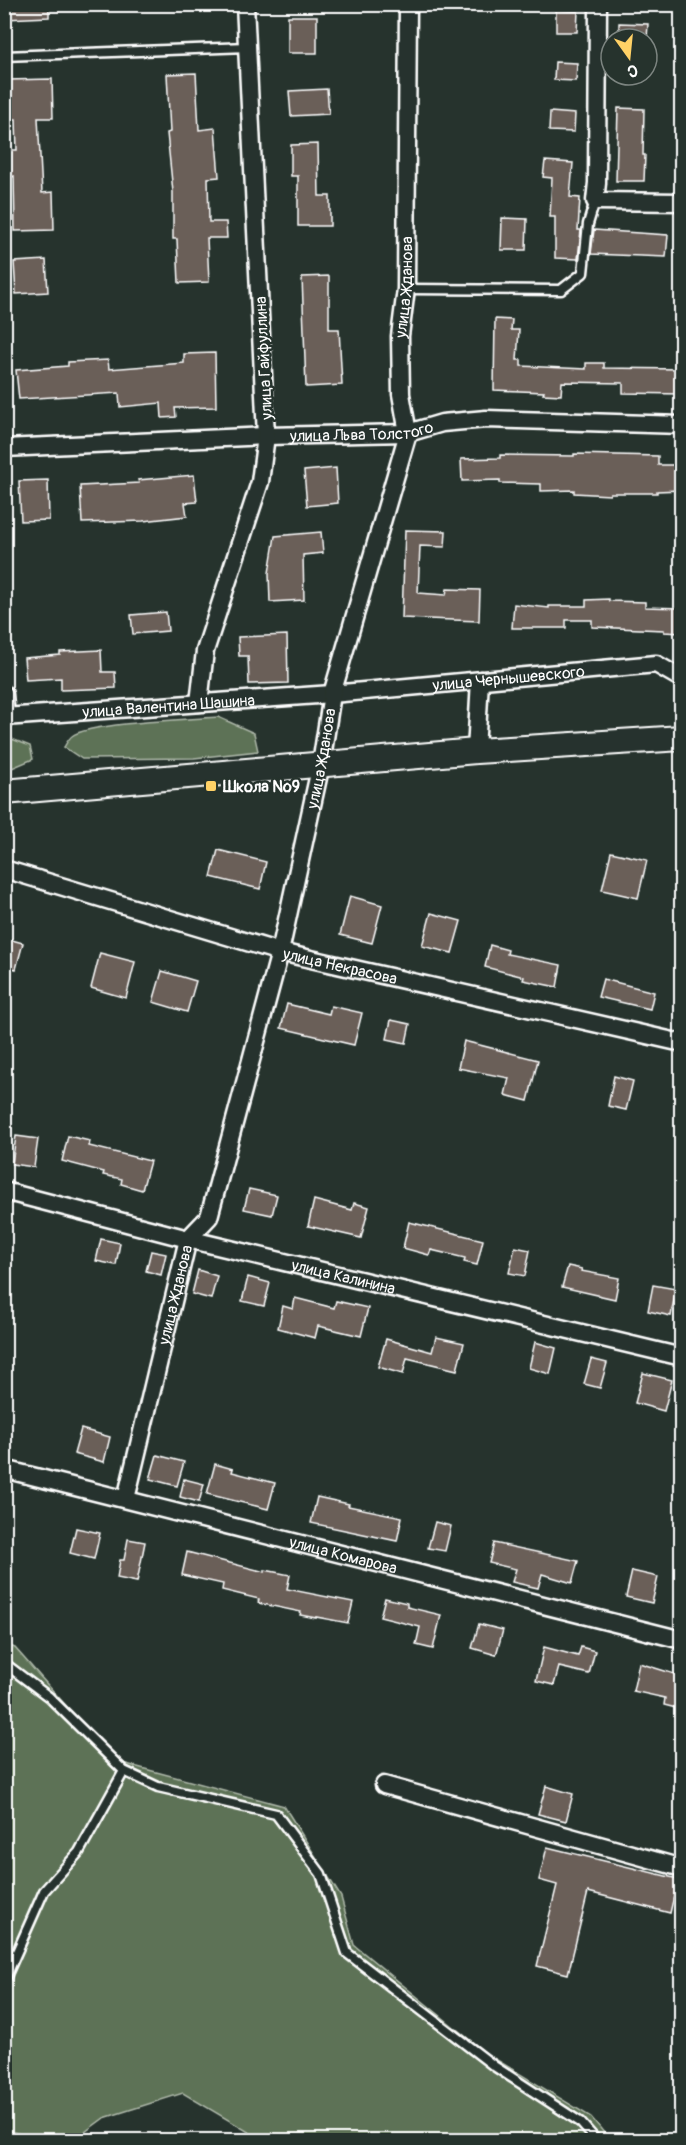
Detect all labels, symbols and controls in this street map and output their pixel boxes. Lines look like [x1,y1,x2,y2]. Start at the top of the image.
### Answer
north arrow [599,27,659,87]
text: С [625,60,640,81]
street label: улица Жданова [391,236,418,340]
street label: улица Гайфуллина [251,296,277,421]
street label: улица Льва Толстого [289,417,436,447]
street label: улица Чернышевского [431,662,586,696]
street label: улица Валентина Шашина [81,690,256,723]
street label: улица Жданова [302,707,341,812]
place label: Школа №9 [222,777,300,797]
marker: Школа №9 [204,779,218,793]
street label: улица Некрасова [280,944,399,989]
street label: улица Жданова [154,1243,197,1348]
street label: улица Калинина [288,1255,397,1299]
street label: улица Комарова [286,1532,399,1579]

